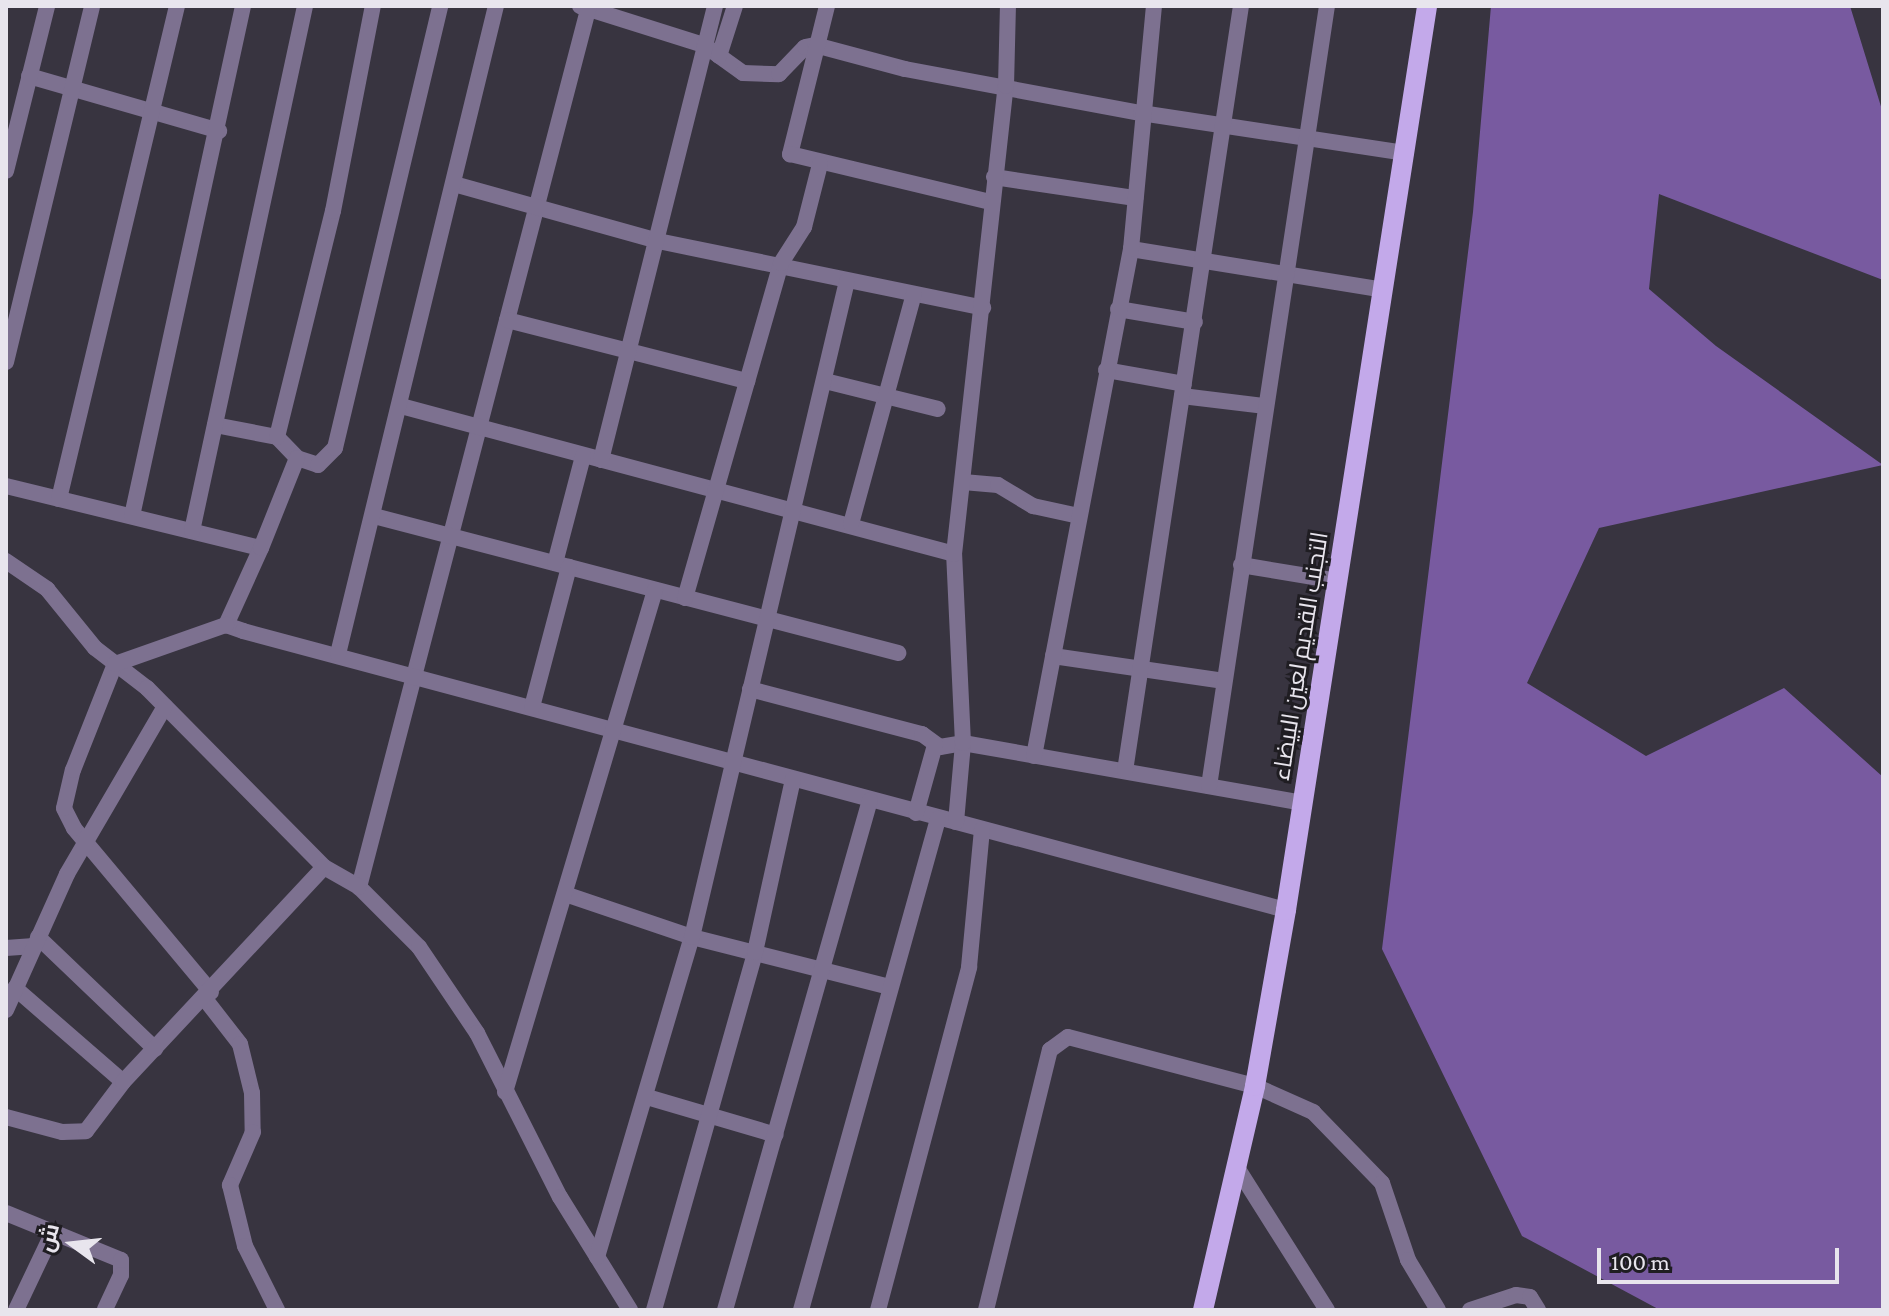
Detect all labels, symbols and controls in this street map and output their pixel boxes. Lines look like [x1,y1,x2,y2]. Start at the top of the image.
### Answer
street label: التجنب القديم لعين البيضاء [1266,529,1334,783]
north arrow [32,1204,112,1284]
text: ش [33,1221,64,1255]
scale bar [1601,1232,1843,1282]
text: 100 m [1611,1248,1670,1275]

